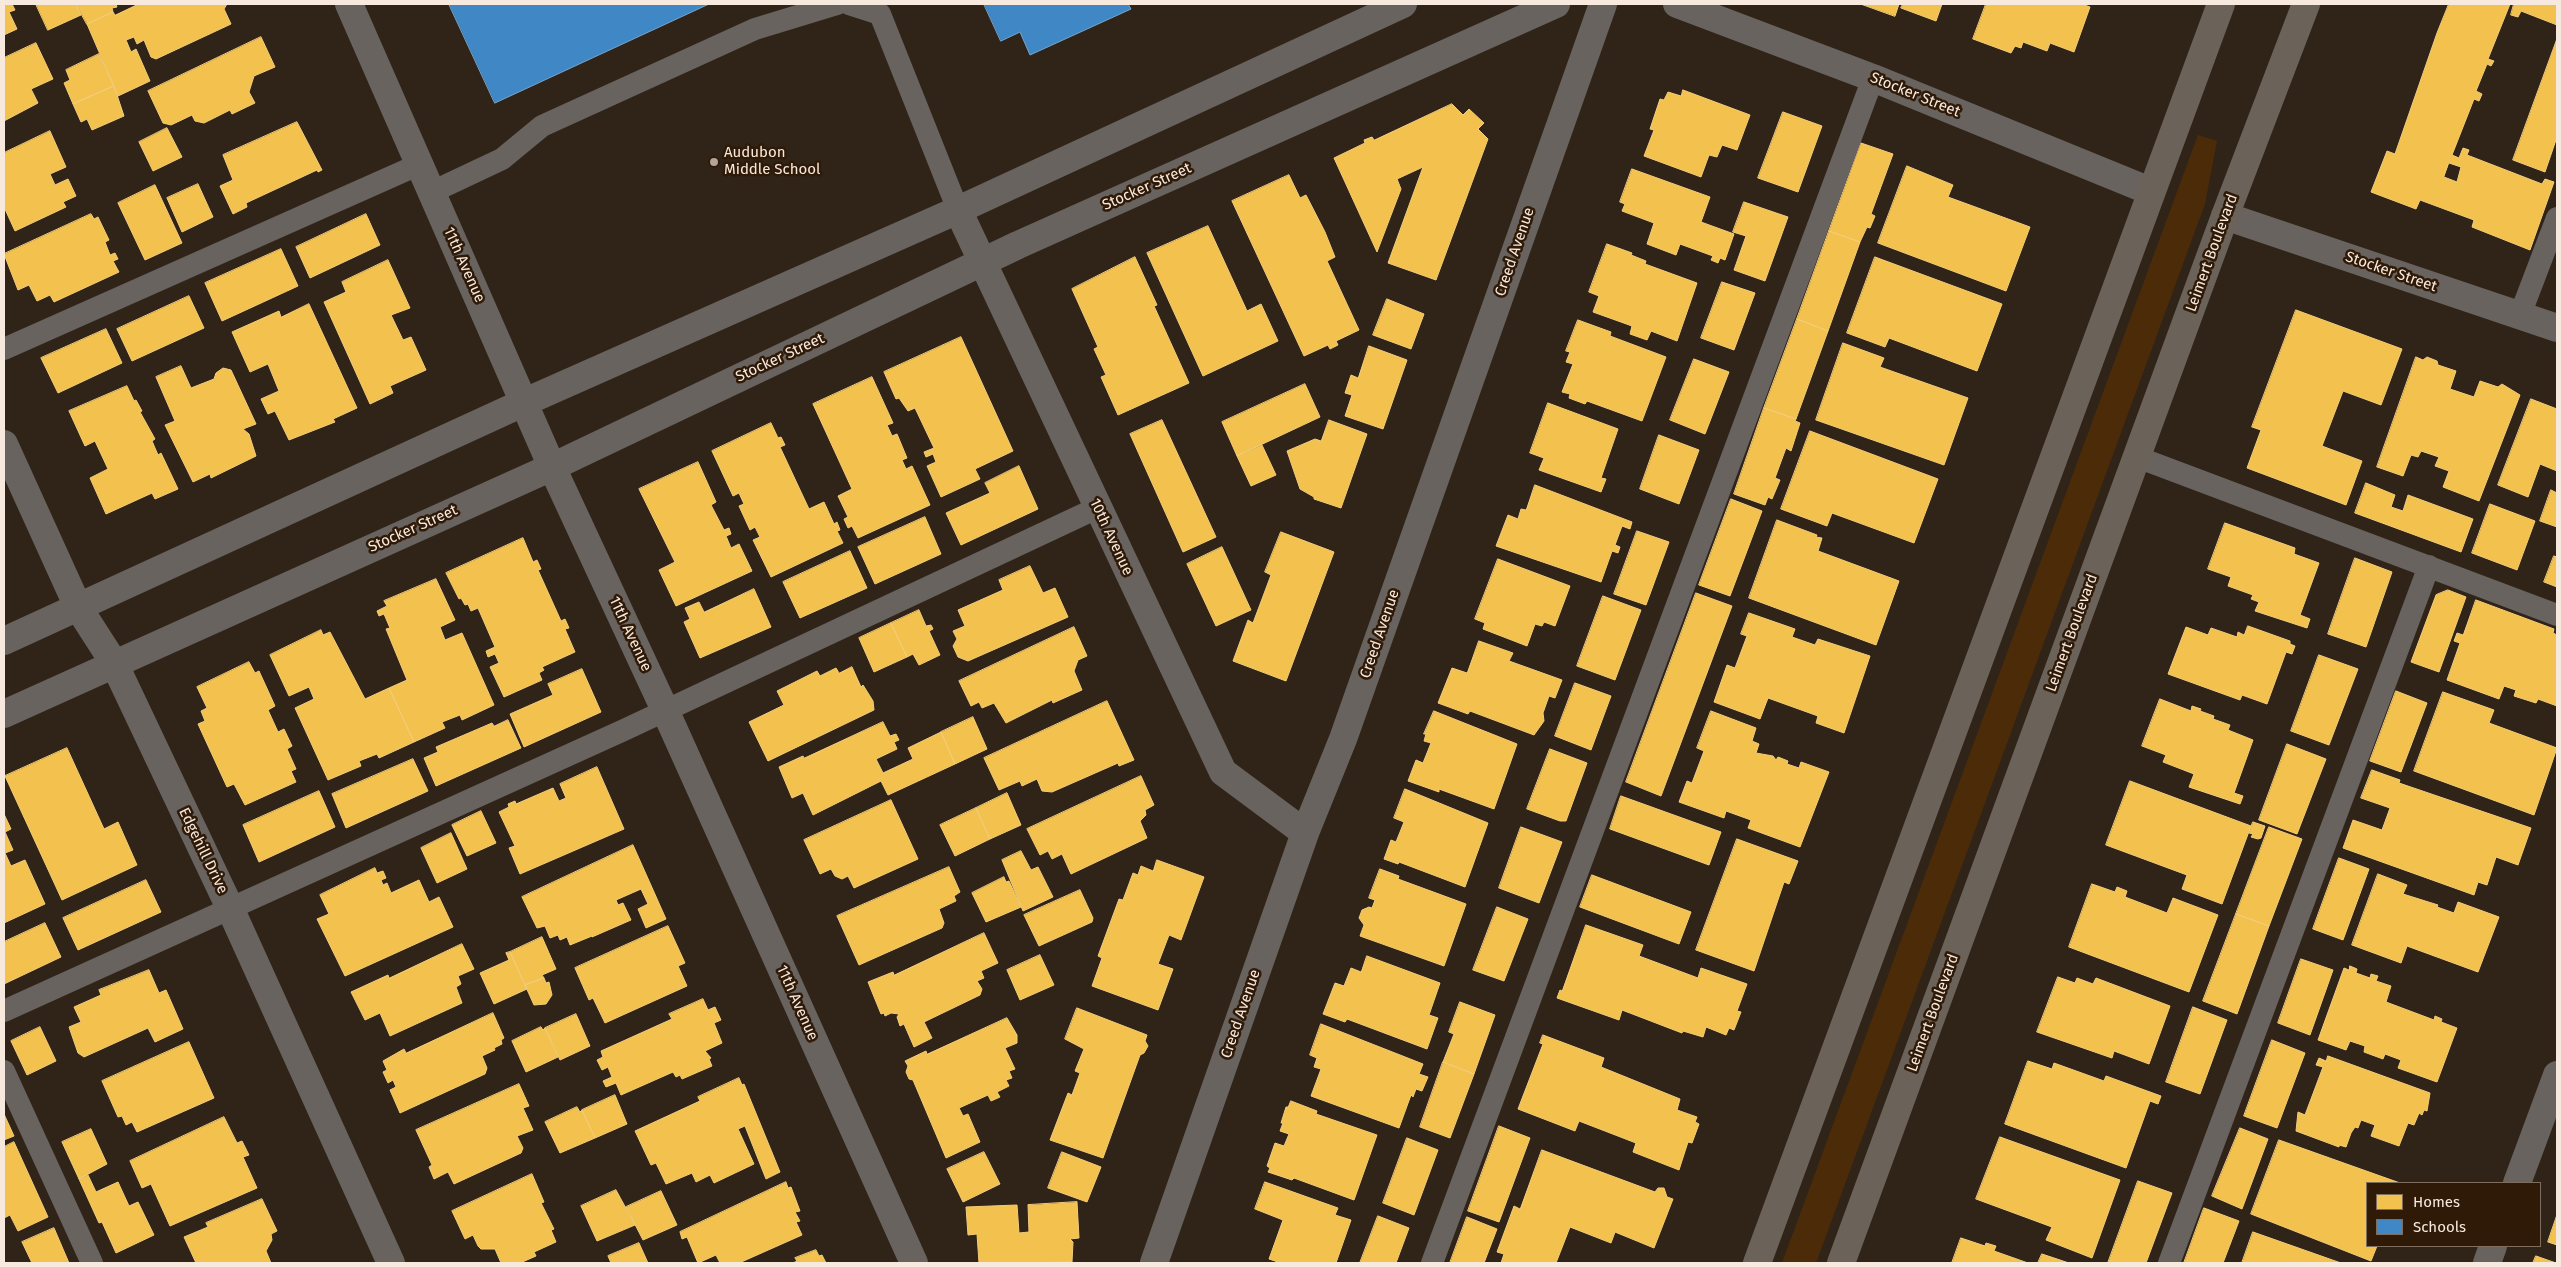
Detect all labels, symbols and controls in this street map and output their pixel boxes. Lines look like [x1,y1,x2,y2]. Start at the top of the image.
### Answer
street label: Stocker Street [1867,69,1963,121]
place label: Audubon Middle School [724,144,820,179]
marker: Audubon Middle School [708,156,720,168]
street label: Stocker Street [1100,159,1194,215]
street label: Leimert Boulevard [2182,191,2242,315]
street label: Creed Avenue [1491,205,1539,299]
street label: 11th Avenue [439,224,489,306]
street label: Stocker Street [2343,248,2439,296]
street label: Stocker Street [733,330,827,386]
street label: 10th Avenue [1085,496,1137,578]
street label: Stocker Street [366,501,460,557]
street label: Leimert Boulevard [2042,571,2102,695]
street label: Creed Avenue [1356,587,1404,681]
street label: 11th Avenue [605,594,655,674]
street label: Edgehill Drive [174,805,232,897]
street label: Leimert Boulevard [1903,951,1963,1075]
street label: 11th Avenue [772,962,822,1044]
street label: Creed Avenue [1217,967,1265,1061]
legend [2366,1182,2541,1247]
text: Homes [2413,1193,2460,1211]
text: Schools [2413,1218,2466,1236]

